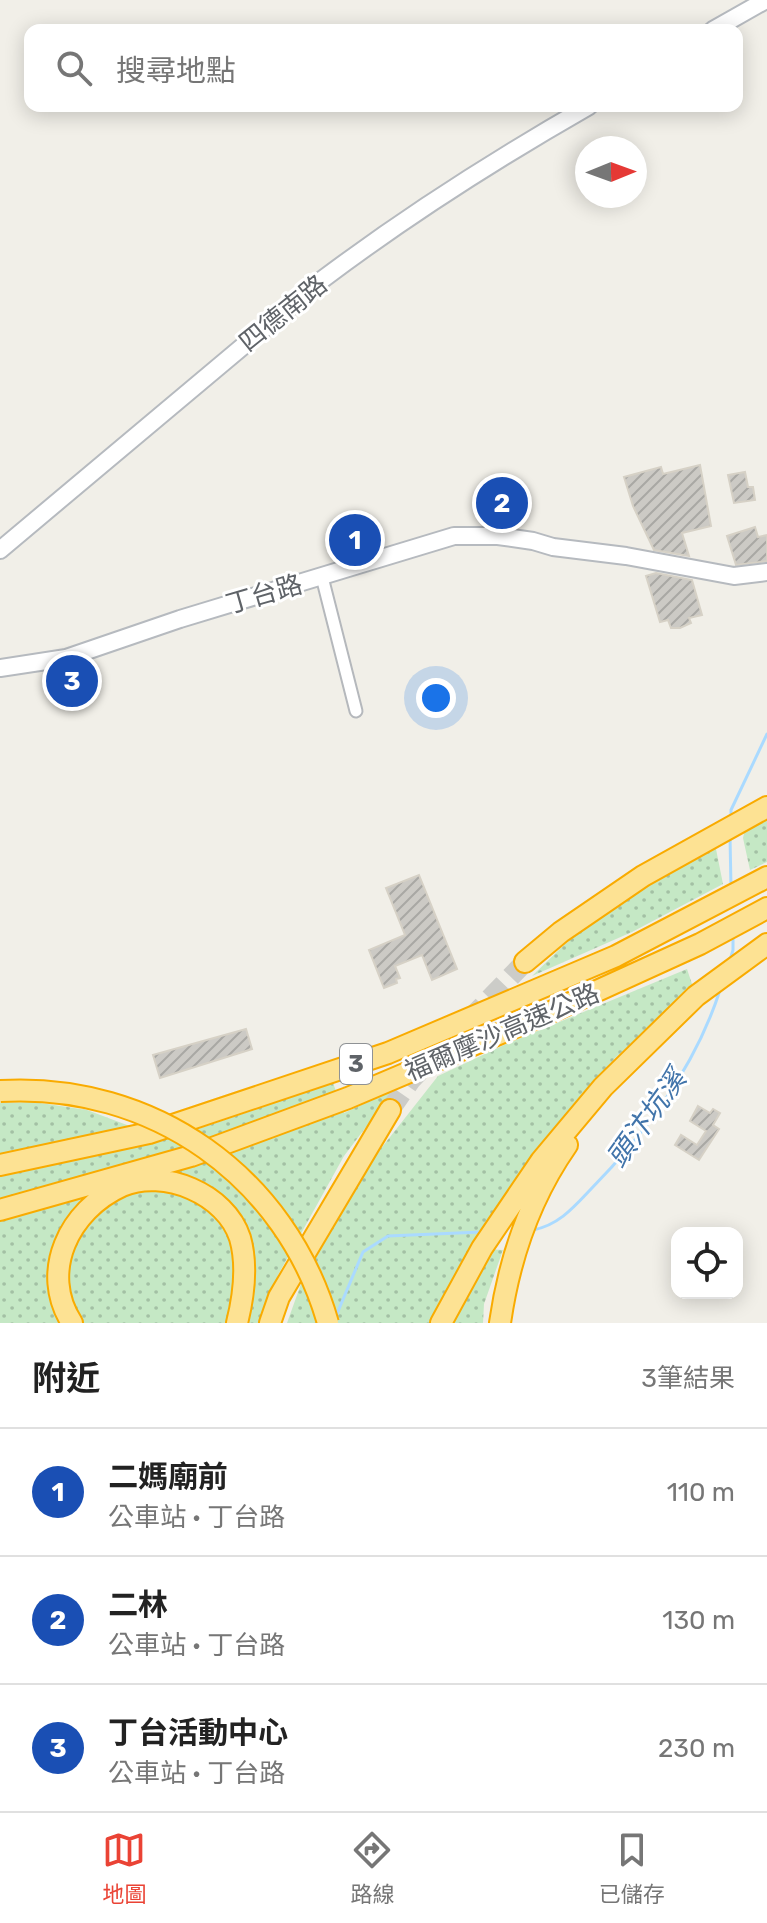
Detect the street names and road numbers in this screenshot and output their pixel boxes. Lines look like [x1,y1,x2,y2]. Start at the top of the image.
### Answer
street label: 四德南路 [233,269,333,358]
street label: 丁台路 [222,569,306,620]
street label: 福爾摩沙高速公路 [400,978,604,1087]
road number: 3 [340,1044,372,1084]

